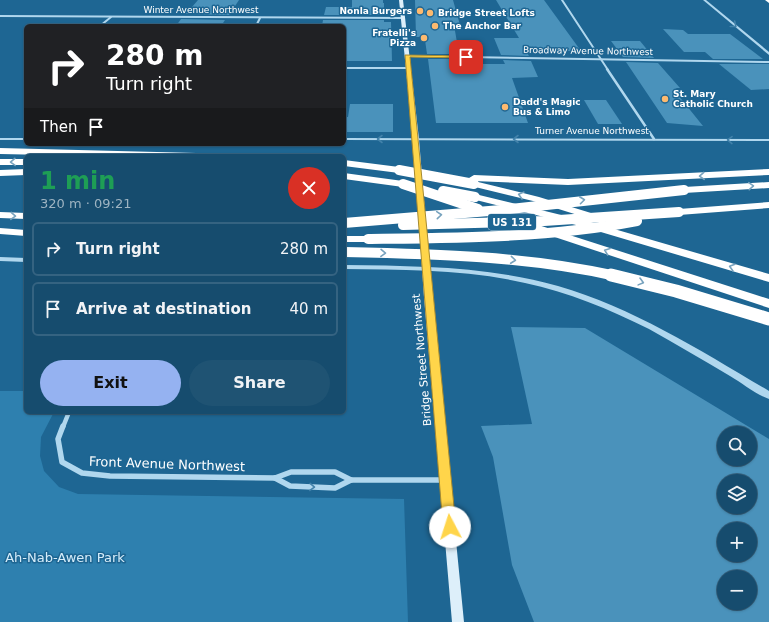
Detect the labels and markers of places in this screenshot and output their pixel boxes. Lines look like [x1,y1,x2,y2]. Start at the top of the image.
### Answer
place label: Nonla Burgers [340,6,412,16]
marker: Nonla Burgers [415,6,425,16]
marker: Bridge Street Lofts [425,8,435,18]
place label: Bridge Street Lofts [438,8,535,18]
marker: The Anchor Bar [430,21,440,31]
place label: The Anchor Bar [443,21,522,31]
place label: Fratelli's Pizza [372,28,416,48]
marker: Fratelli's Pizza [419,33,429,43]
pin [449,40,483,74]
place label: St. Mary Catholic Church [673,89,753,109]
marker: St. Mary Catholic Church [660,94,670,104]
place label: Dadd's Magic Bus & Limo [513,97,581,117]
marker: Dadd's Magic Bus & Limo [500,102,510,112]

